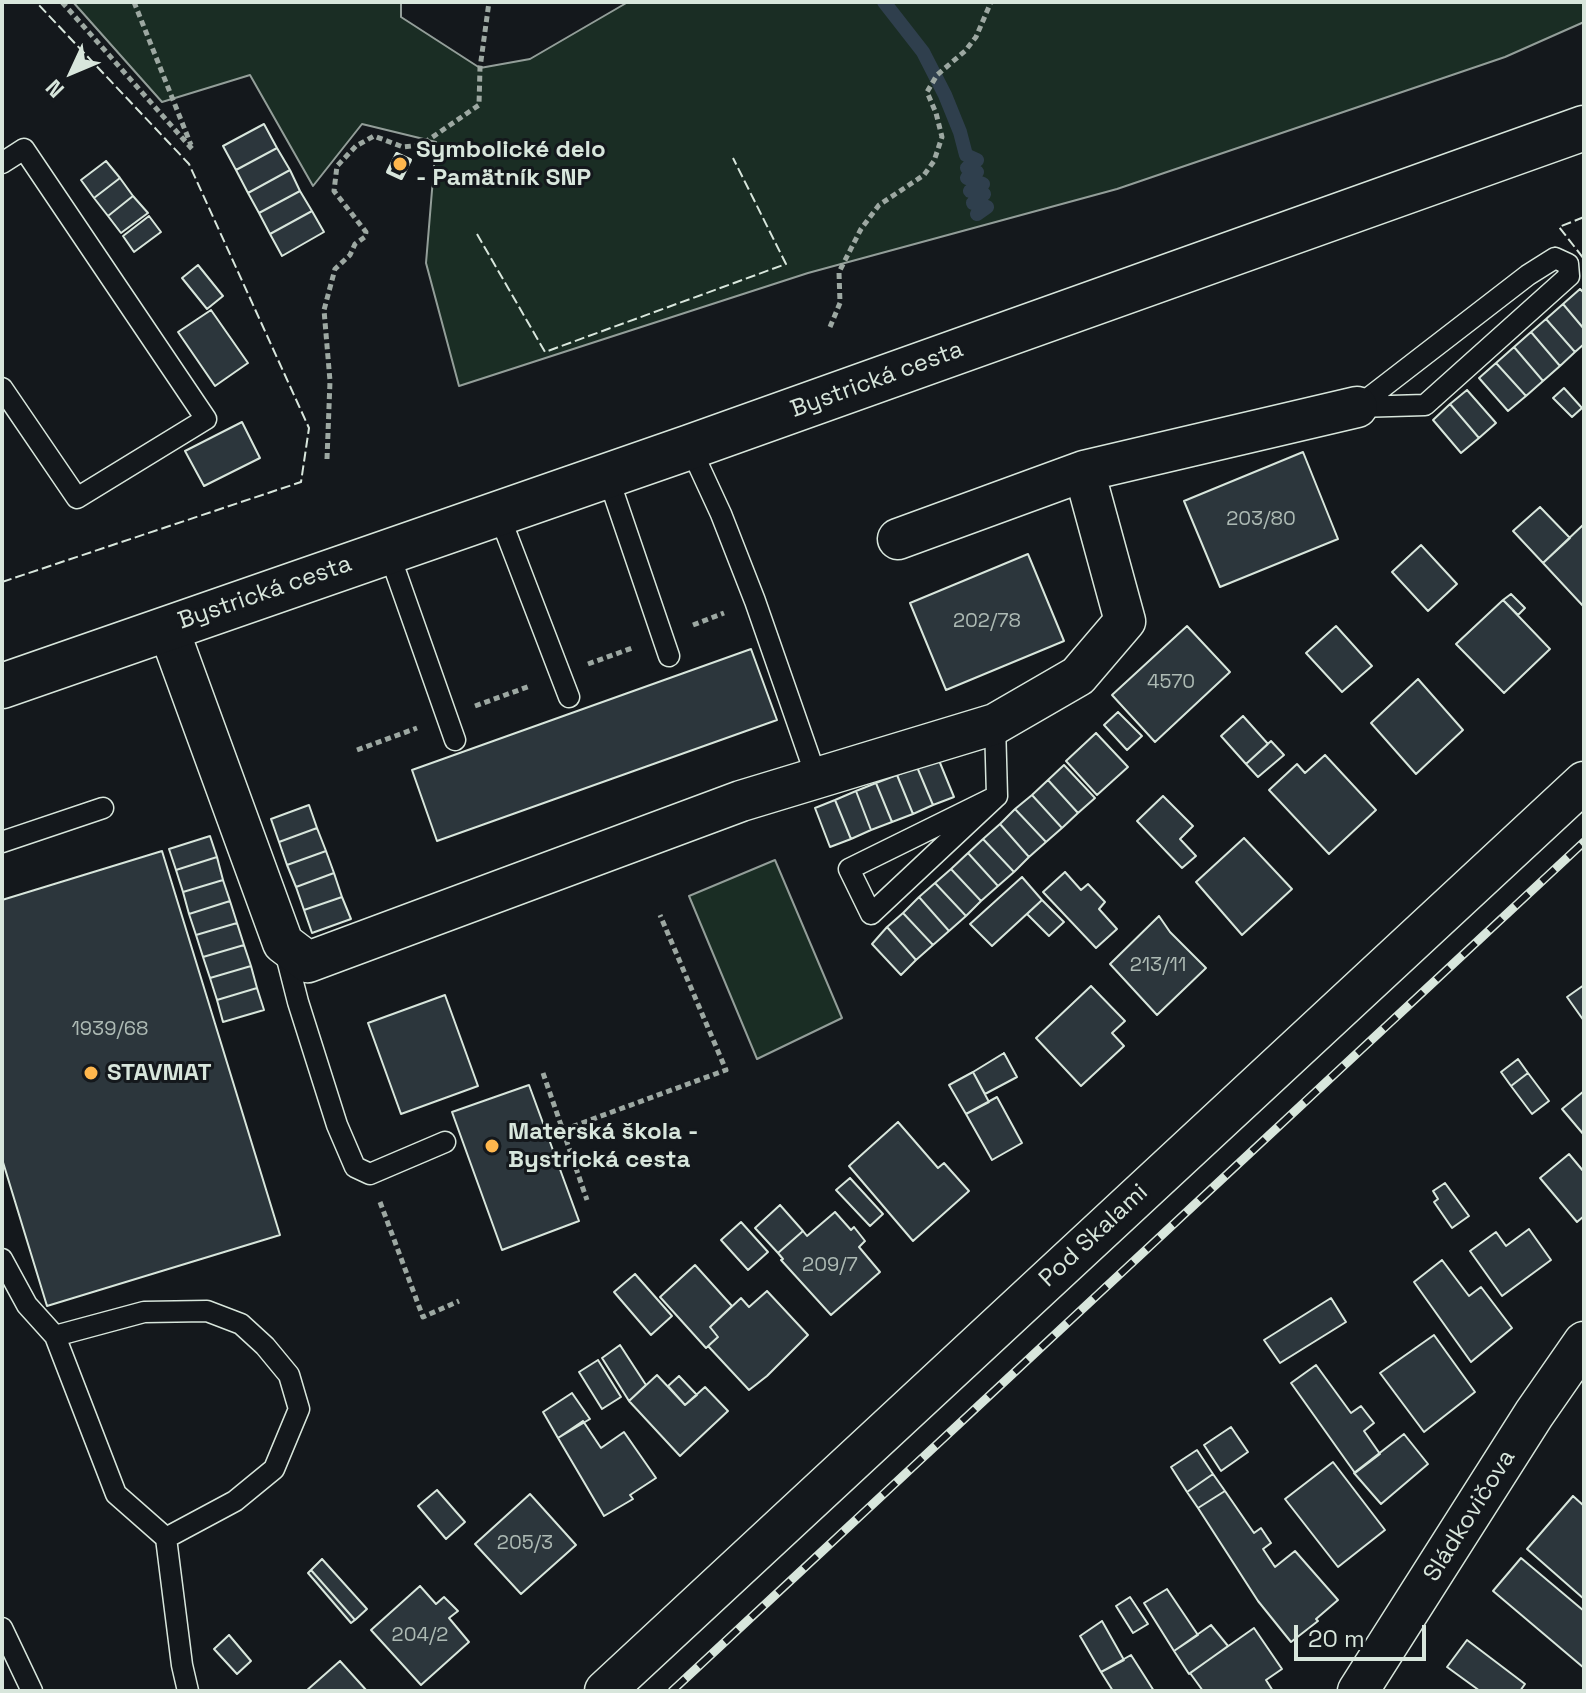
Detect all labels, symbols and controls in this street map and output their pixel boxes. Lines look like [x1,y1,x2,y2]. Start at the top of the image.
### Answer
north arrow [32,32,112,112]
text: N [40,74,70,104]
place label: Symbolické delo - Pamätník SNP [416,136,606,192]
marker: Symbolické delo - Pamätník SNP [391,155,409,173]
street label: Bystrická cesta [787,335,967,425]
house number: 203/80 [1226,508,1296,532]
street label: Bystrická cesta [174,550,356,636]
house number: 202/78 [953,610,1021,634]
house number: 4570 [1147,671,1195,695]
house number: 213/11 [1130,954,1186,978]
house number: 1939/68 [71,1018,149,1042]
place label: STAVMAT [107,1059,211,1087]
marker: STAVMAT [82,1064,100,1082]
place label: Materská škola - Bystrická cesta [508,1118,698,1174]
marker: Materská škola - Bystrická cesta [483,1137,501,1155]
street label: Pod Skalami [1034,1178,1154,1294]
house number: 209/7 [802,1254,858,1278]
street label: Sládkovičova [1418,1445,1522,1587]
house number: 205/3 [497,1532,553,1556]
scale bar [1298,1609,1430,1659]
text: 20 m [1308,1623,1365,1654]
house number: 204/2 [392,1624,448,1648]

